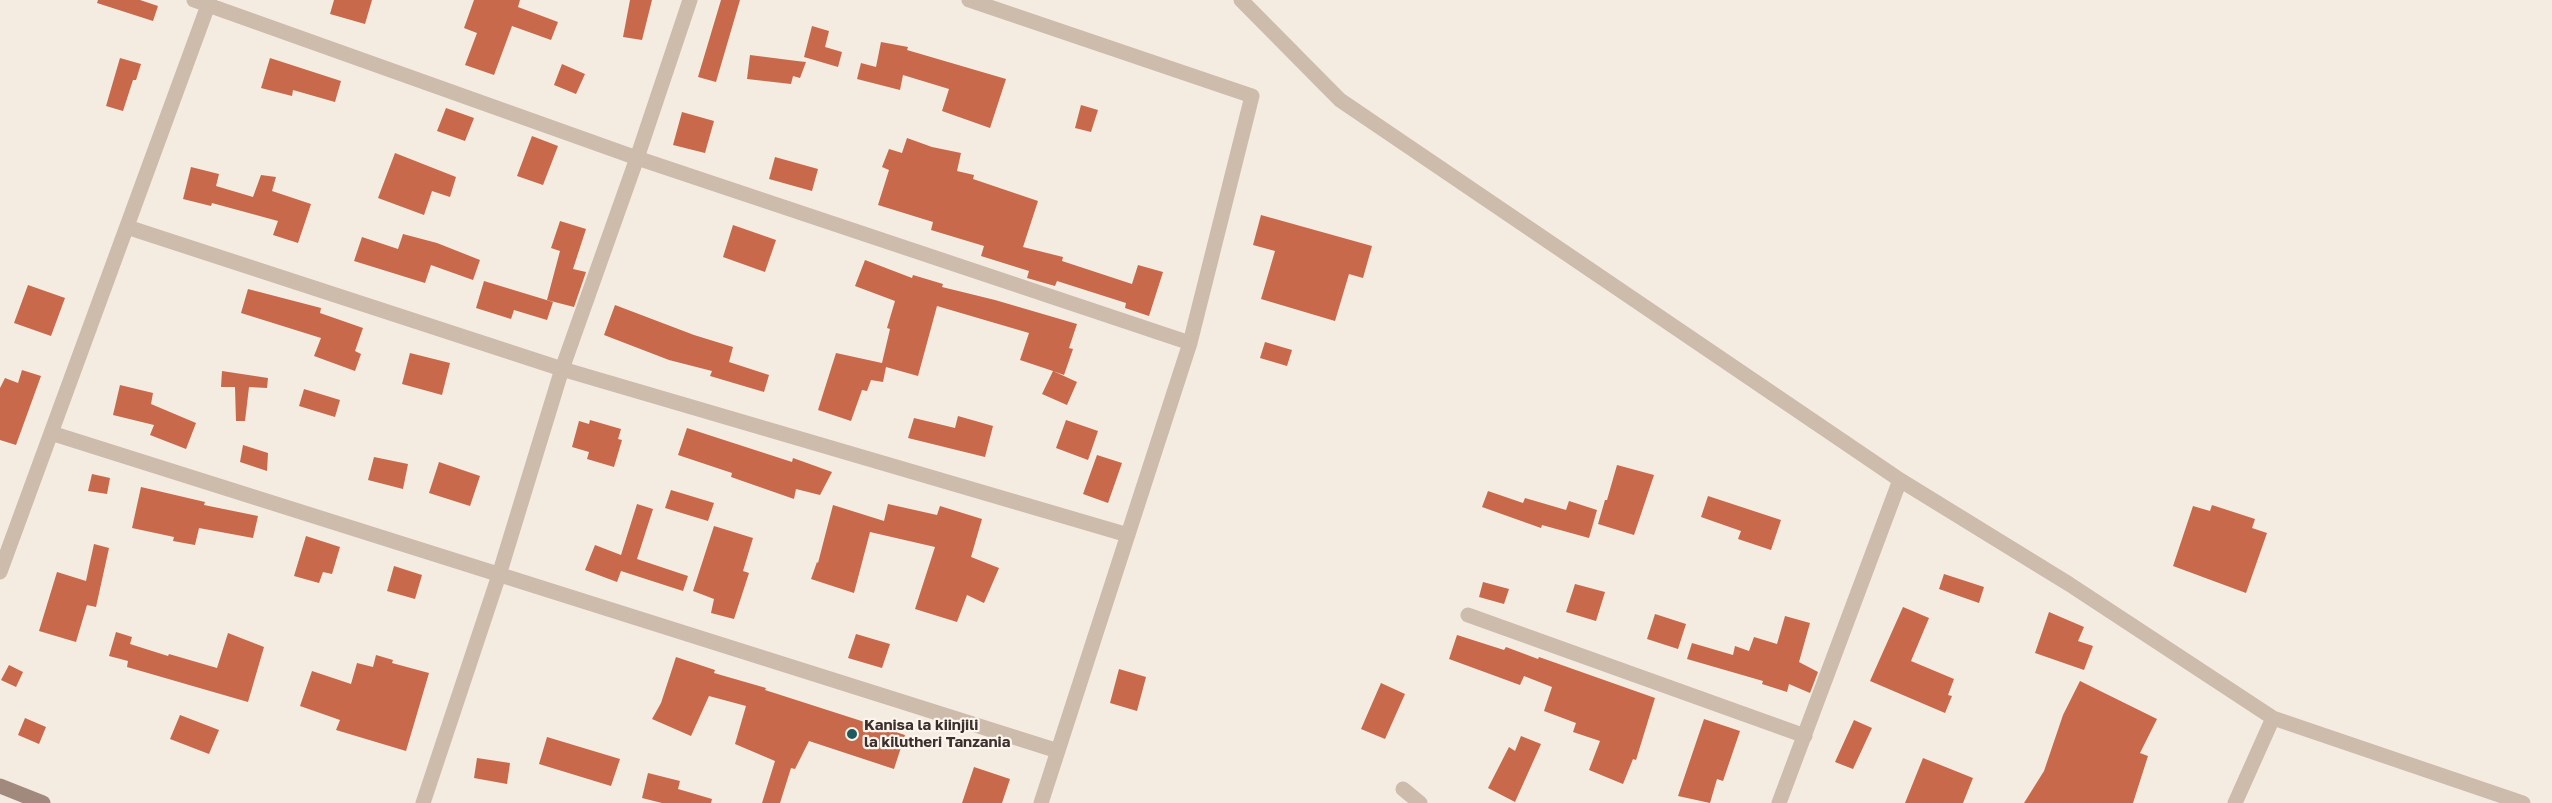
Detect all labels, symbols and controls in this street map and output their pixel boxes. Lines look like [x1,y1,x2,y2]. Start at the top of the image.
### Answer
place label: Kanisa la kiinjili la kilutheri Tanzania [864,716,1010,751]
marker: Kanisa la kiinjili la kilutheri Tanzania [845,727,859,741]

